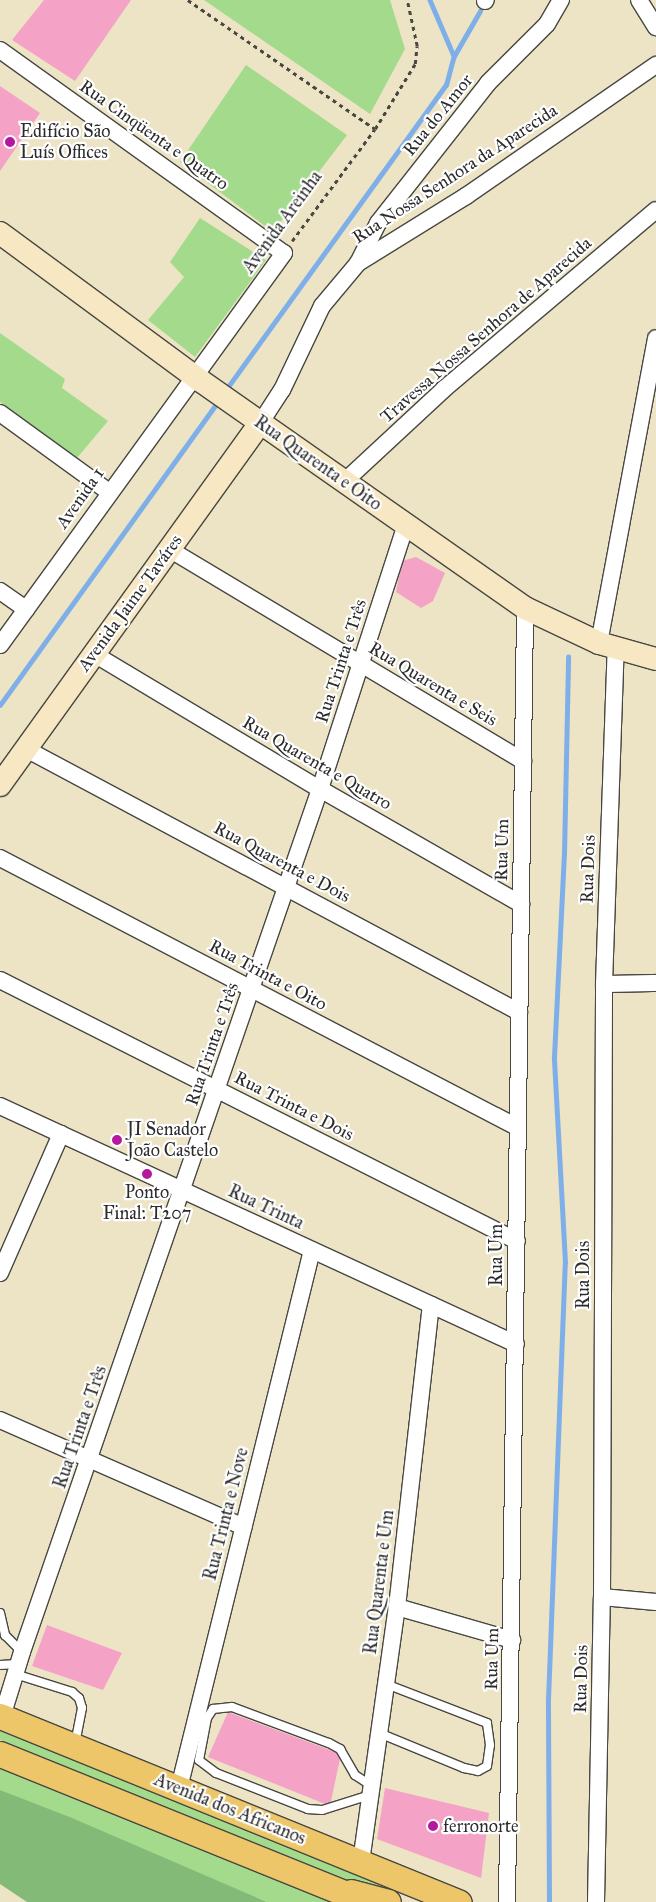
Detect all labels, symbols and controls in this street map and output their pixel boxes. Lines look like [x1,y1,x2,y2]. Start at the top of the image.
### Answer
street label: Rua do Amor [399,70,477,160]
street label: Rua Cinqüenta e Quatro [75,75,233,195]
street label: Rua Nossa Senhora da Aparecida [349,100,561,248]
place label: Edifício São Luís Offices [20,121,111,163]
marker: Edifício São Luís Offices [4,136,16,148]
street label: Avenida Areinha [238,167,326,277]
street label: Travessa Nossa Senhora de Aparecida [376,232,596,428]
street label: Rua Quarenta e Oito [250,411,386,515]
street label: Avenida 1 [51,463,109,533]
street label: Avenida Jaime Taváres [73,530,187,676]
street label: Rua Trinta e Três [311,596,371,726]
street label: Rua Quarenta e Seis [365,637,501,731]
street label: Rua Quarenta e Quatro [239,711,395,815]
street label: Rua Quarenta e Dois [210,817,354,907]
street label: Rua Um [491,819,513,881]
street label: Rua Dois [576,834,600,904]
street label: Rua Trinta e Oito [205,935,331,1015]
street label: Rua Trinta e Três [181,980,243,1108]
street label: Rua Trinta e Dois [231,1067,357,1145]
place label: JI Senador João Castelo [127,1119,218,1162]
marker: JI Senador João Castelo [111,1134,123,1146]
marker: Ponto Final: T207 [141,1168,153,1180]
street label: Rua Trinta [225,1180,307,1234]
place label: Ponto Final: T207 [103,1182,191,1224]
street label: Rua Um [485,1224,507,1286]
street label: Rua Dois [572,1241,594,1309]
street label: Rua Trinta e Três [49,1363,111,1491]
street label: Rua Trinta e Nove [199,1445,253,1583]
street label: Rua Quarenta e Um [359,1509,399,1655]
street label: Rua Um [481,1628,503,1690]
street label: Rua Dois [570,1645,592,1713]
street label: Avenida dos Africanos [151,1769,309,1849]
place label: ferronorte [443,1815,519,1837]
marker: ferronorte [427,1820,439,1832]

